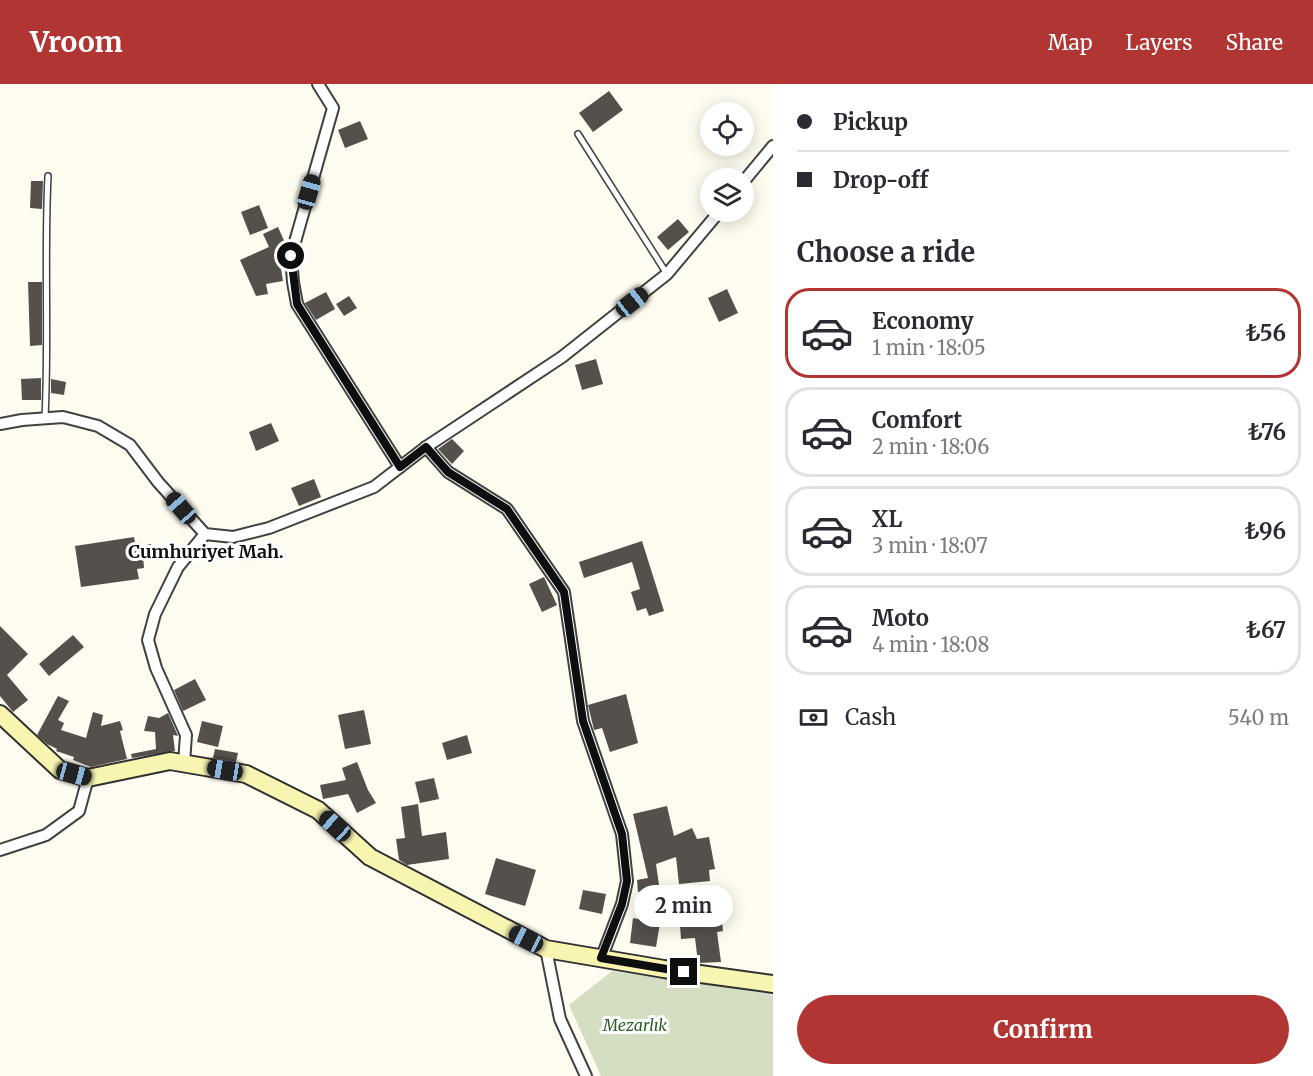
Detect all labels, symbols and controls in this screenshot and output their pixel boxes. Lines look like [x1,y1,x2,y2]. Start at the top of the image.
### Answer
text: Vroom [30,24,123,60]
text: Map [1048,29,1093,56]
text: Layers [1126,29,1193,56]
text: Share [1226,29,1283,56]
map controls [700,102,754,222]
button: locate [700,102,754,156]
text: Pickup [833,108,908,136]
text: Drop-off [833,166,928,194]
button: layers [700,168,754,222]
car [295,172,323,212]
text: Choose a ride [797,235,975,269]
route start [277,242,304,269]
car [612,284,652,320]
icon: car [800,306,854,360]
text: Economy [872,307,973,335]
text: ₺56 [1246,319,1286,347]
text: 1 min · 18:05 [872,335,986,360]
icon: car [800,405,854,459]
text: Comfort [872,406,962,434]
text: ₺76 [1248,418,1286,446]
text: 2 min · 18:06 [872,434,989,459]
car [162,489,200,527]
icon: car [800,504,854,558]
text: XL [872,505,902,533]
text: ₺96 [1245,517,1286,545]
text: 3 min · 18:07 [872,533,988,558]
district label: Cumhuriyet Mah. [128,540,284,563]
icon: car [800,603,854,657]
text: Moto [872,604,929,632]
text: ₺67 [1246,616,1286,644]
text: 4 min · 18:08 [872,632,989,657]
icon: cash [797,701,830,734]
text: Cash [845,703,896,731]
text: 540 m [1228,705,1289,730]
car [206,758,244,782]
car [54,761,94,787]
car [316,807,354,845]
callout: 2 min [634,885,734,927]
text: 2 min [655,893,712,918]
car [506,923,546,955]
route end [670,958,697,985]
button: Confirm [797,995,1289,1064]
park label: Mezarlık [602,1015,667,1035]

